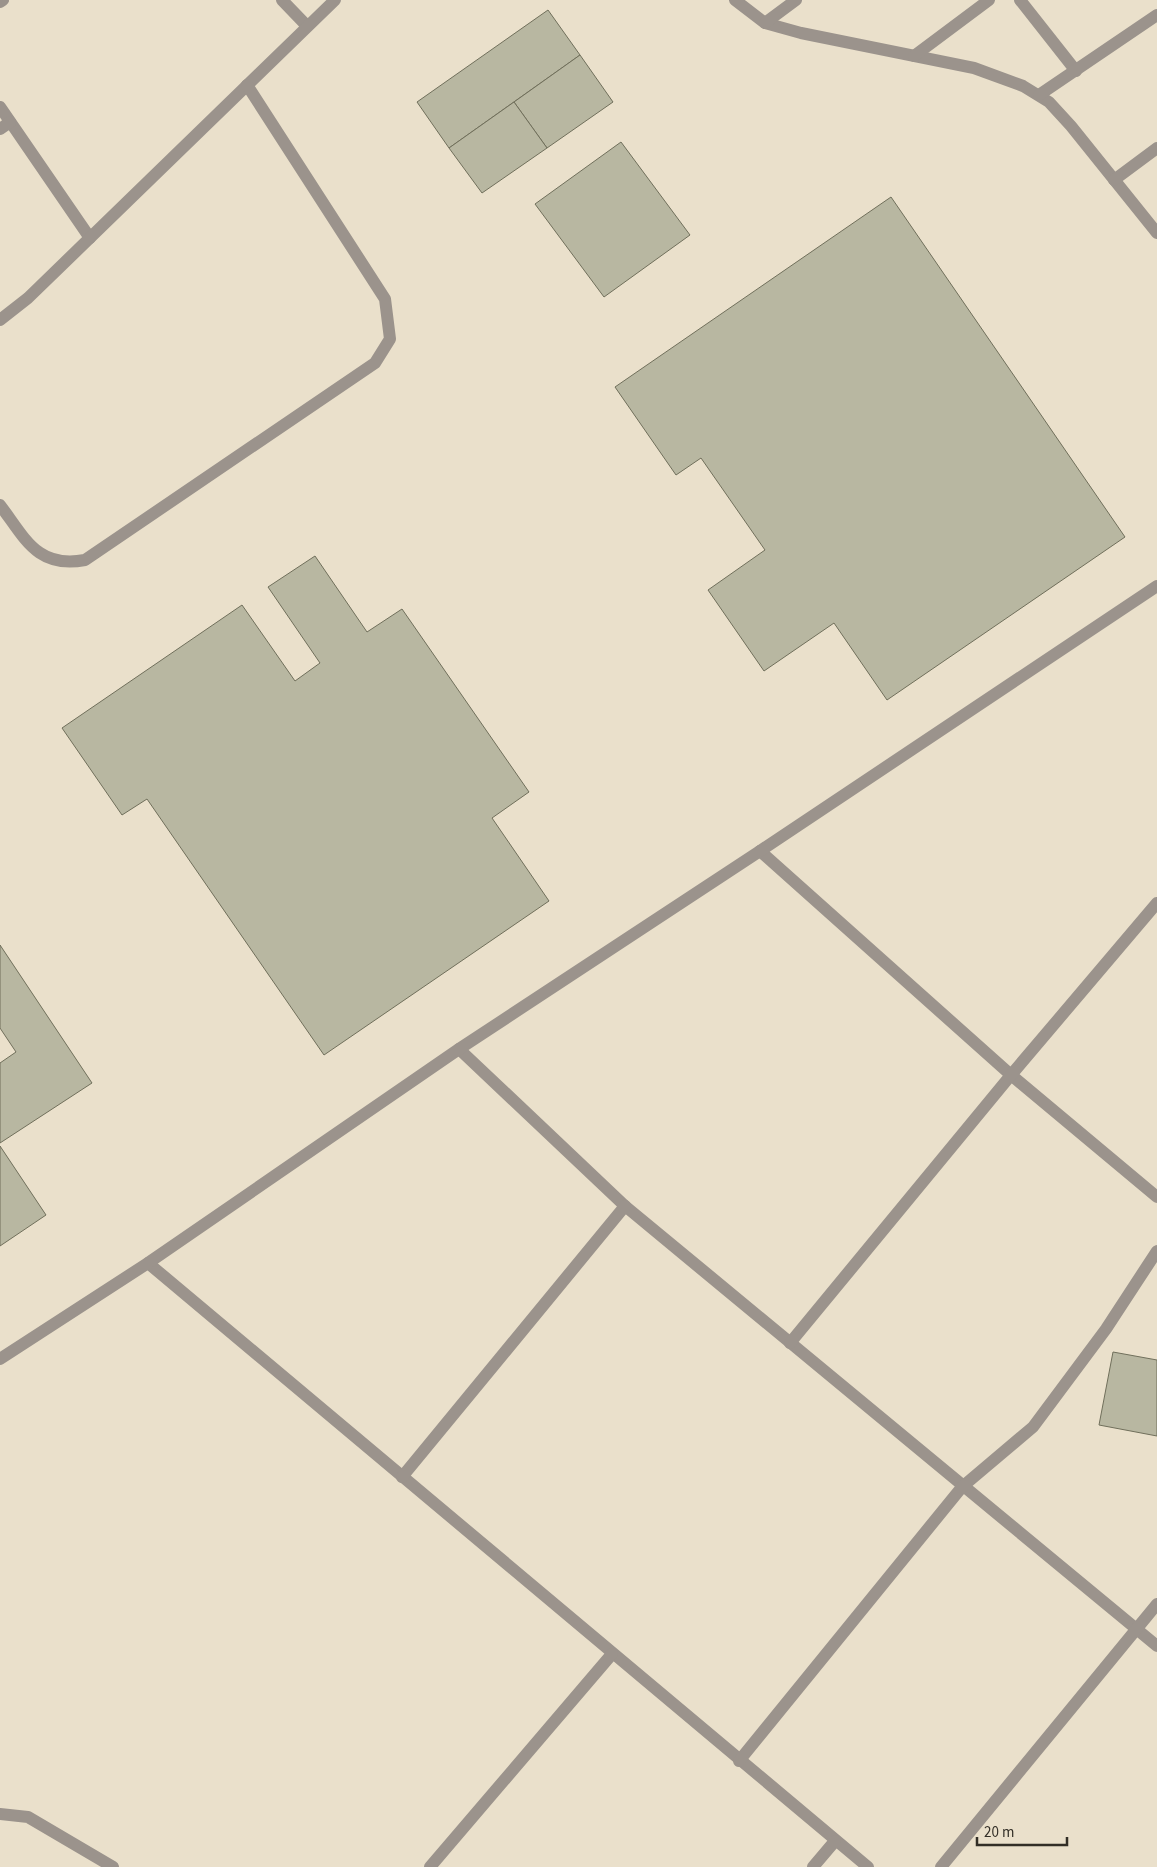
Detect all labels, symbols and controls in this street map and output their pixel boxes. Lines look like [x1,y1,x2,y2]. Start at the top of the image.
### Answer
scale bar [977,1814,1067,1846]
text: 20 m [984,1822,1014,1843]

